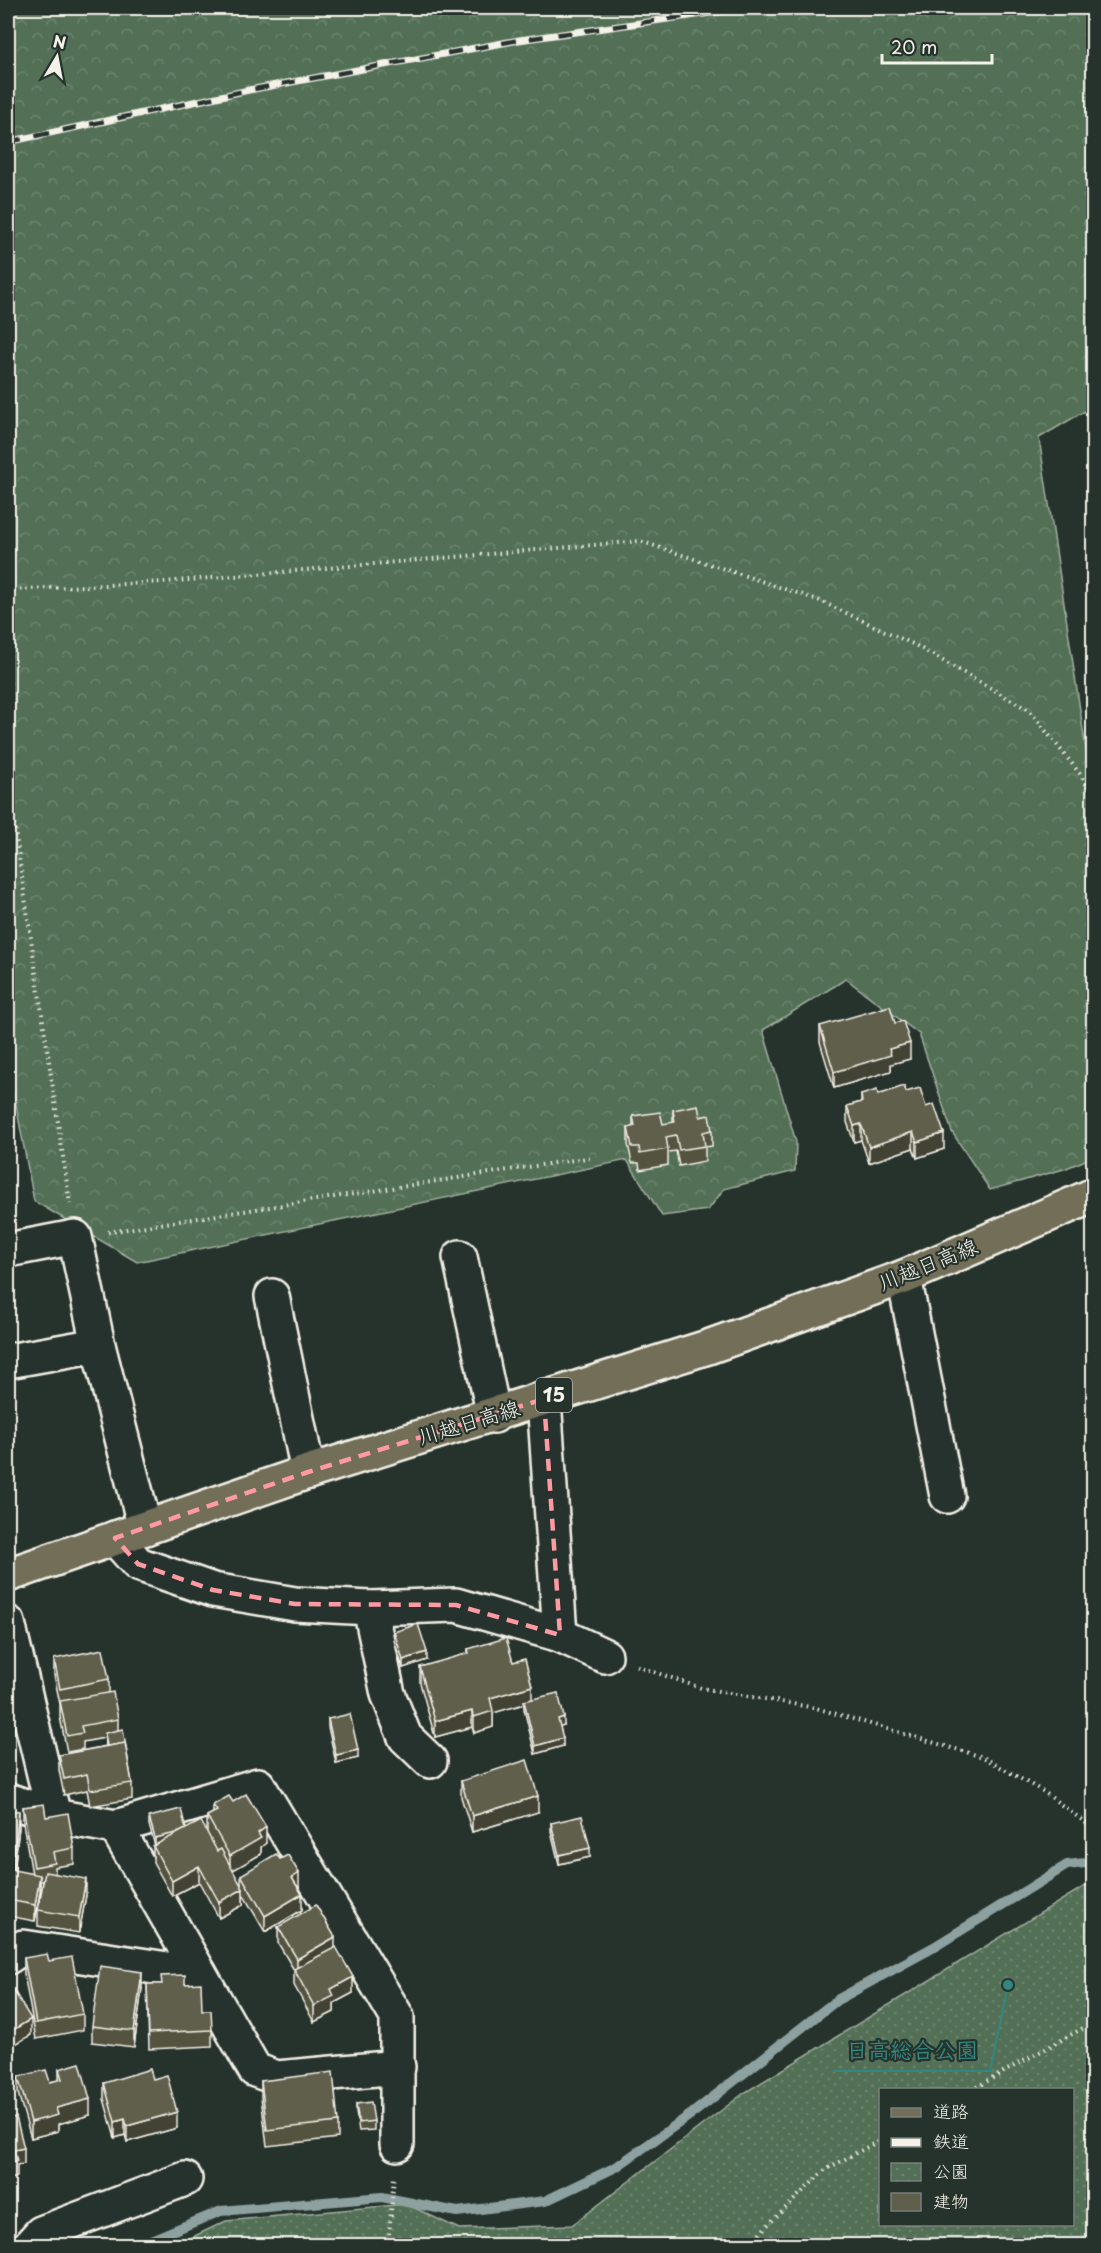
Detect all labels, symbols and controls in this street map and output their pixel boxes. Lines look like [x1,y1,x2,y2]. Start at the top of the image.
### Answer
north arrow [27,27,87,87]
scale bar [882,27,992,65]
text: N [51,28,68,54]
text: 20 m [891,33,937,60]
street label: 川越日高線 [873,1229,982,1298]
road number: 15 [536,1378,572,1412]
street label: 川越日高線 [414,1390,523,1452]
callout: 日高総合公園 [834,2031,990,2071]
text: 日高総合公園 [846,2032,978,2065]
legend [879,2088,1074,2226]
text: 道路 [933,2097,969,2124]
text: 鉄道 [933,2127,969,2154]
text: 公園 [933,2157,969,2184]
text: 建物 [933,2187,969,2214]

